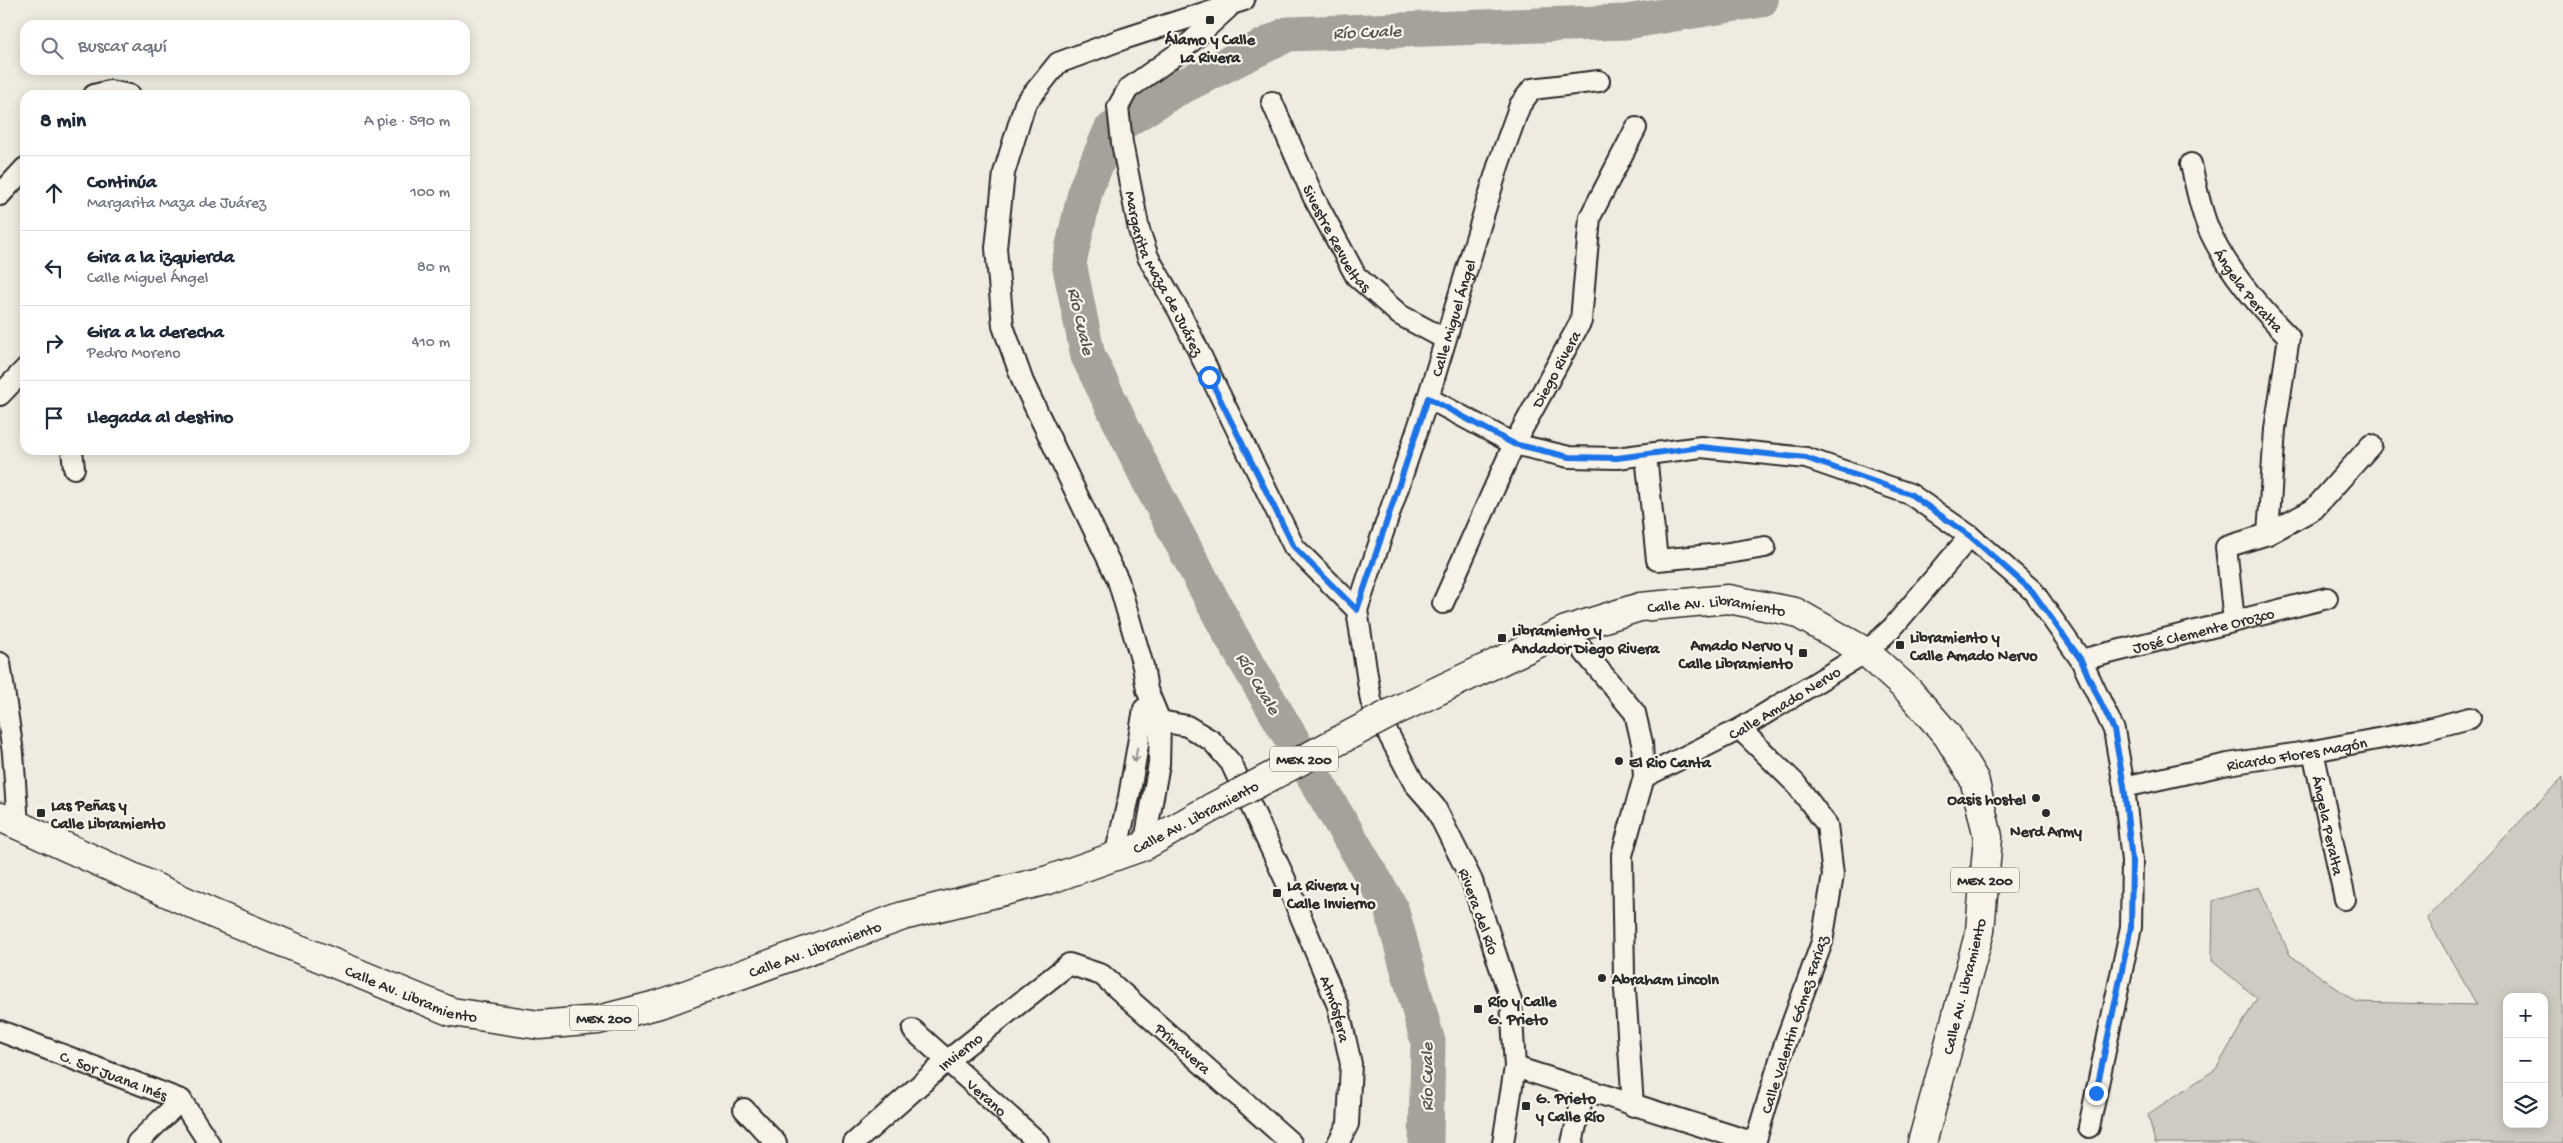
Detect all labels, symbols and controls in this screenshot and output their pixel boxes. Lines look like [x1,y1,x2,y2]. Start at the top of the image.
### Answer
marker: Álamo y Calle La Rivera [1204,14,1216,26]
search box [20,20,470,75]
water label: Río Cuale [1333,22,1402,45]
place label: Álamo y Calle La Rivera [1164,30,1256,69]
icon: search [38,34,66,62]
text: Buscar aquí [78,36,167,59]
text: 8 min [40,110,86,135]
text: A pie · 590 m [364,113,450,132]
text: Continúa [87,172,157,195]
icon: ahead [40,179,68,207]
street label: Sivestre Revueltas [1296,183,1374,298]
text: 100 m [410,184,450,203]
street label: Margarita Maza de Juárez [1119,190,1206,361]
text: Margarita Maza de Juárez [87,195,266,214]
street label: Ángela Peralta [2208,246,2286,339]
text: Gira a la izquierda [87,247,234,270]
icon: left [40,254,68,282]
street label: Calle Miguel Ángel [1429,258,1482,380]
text: 80 m [417,259,450,278]
text: Calle Miguel Ángel [87,270,208,289]
water label: Río Cuale [1062,286,1098,358]
text: Gira a la derecha [87,322,224,345]
street label: Diego Rivera [1529,327,1587,413]
icon: right [40,329,68,357]
text: 410 m [412,334,450,353]
text: Pedro Moreno [87,345,180,364]
route start [1198,366,1221,389]
icon: arrive [40,404,68,432]
text: Llegada al destino [87,407,233,430]
street label: Calle Av. Libramiento [1647,593,1787,623]
street label: José Clemente Orozco [2131,606,2277,660]
place label: Libramiento y Andador Diego Rivera [1511,623,1661,660]
place label: Libramiento y Calle Amado Nervo [1909,630,2038,667]
marker: Libramiento y Andador Diego Rivera [1496,632,1508,644]
place label: Amado Nervo y Calle Libramiento [1678,638,1794,675]
marker: Libramiento y Calle Amado Nervo [1894,639,1906,651]
marker: Amado Nervo y Calle Libramiento [1797,647,1809,659]
water label: Río Cuale [1230,650,1284,720]
street label: Calle Amado Nervo [1726,664,1845,746]
street label: Ricardo Flores Magón [2226,735,2369,777]
road number: MEX 200 [1270,746,1338,772]
one-way arrow [1130,747,1140,763]
marker: El Rio Canta [1613,755,1625,767]
place label: El Rio Canta [1629,755,1712,774]
street label: Ángela Peralta [2306,774,2346,879]
street label: Calle Av. Libramiento [1130,778,1263,860]
place label: Oasis hostel [1947,792,2026,811]
marker: Oasis hostel [2030,792,2042,804]
place label: Las Peñas y Calle Libramiento [50,798,166,835]
marker: Las Peñas y Calle Libramiento [35,807,47,819]
marker: Nerd Army [2040,807,2052,819]
place label: Nerd Army [2010,824,2082,843]
street label: Rivera del Río [1452,866,1501,958]
road number: MEX 200 [1951,868,2019,892]
place label: La Rivera y Calle Invierno [1286,878,1376,915]
marker: La Rivera y Calle Invierno [1271,887,1283,899]
street label: Calle Av. Libramiento [1940,917,1993,1057]
street label: Calle Av. Libramiento [747,919,885,984]
street label: Calle Valentin Gómez Fariaz [1759,933,1834,1117]
street label: Calle Av. Libramiento [341,963,478,1029]
marker: Abraham Lincoln [1596,972,1608,984]
place label: Abraham Lincoln [1611,972,1719,991]
street label: Atmósfera [1313,973,1352,1045]
map controls [2503,993,2548,1128]
button: + [2503,993,2548,1038]
place label: Río y Calle G. Prieto [1487,994,1557,1031]
marker: Río y Calle G. Prieto [1472,1003,1484,1015]
road number: MEX 200 [570,1006,638,1030]
street label: Primavera [1149,1020,1214,1081]
street label: Invierno [936,1030,988,1077]
button: − [2503,1038,2548,1083]
water label: Río Cuale [1418,1042,1439,1111]
street label: C. Sor Juana Inés [56,1049,170,1107]
street label: Verano [960,1076,1009,1122]
route end [2085,1082,2108,1105]
button: layers [2503,1083,2548,1128]
place label: G. Prieto y Calle Río [1535,1091,1605,1128]
marker: G. Prieto y Calle Río [1520,1100,1532,1112]

